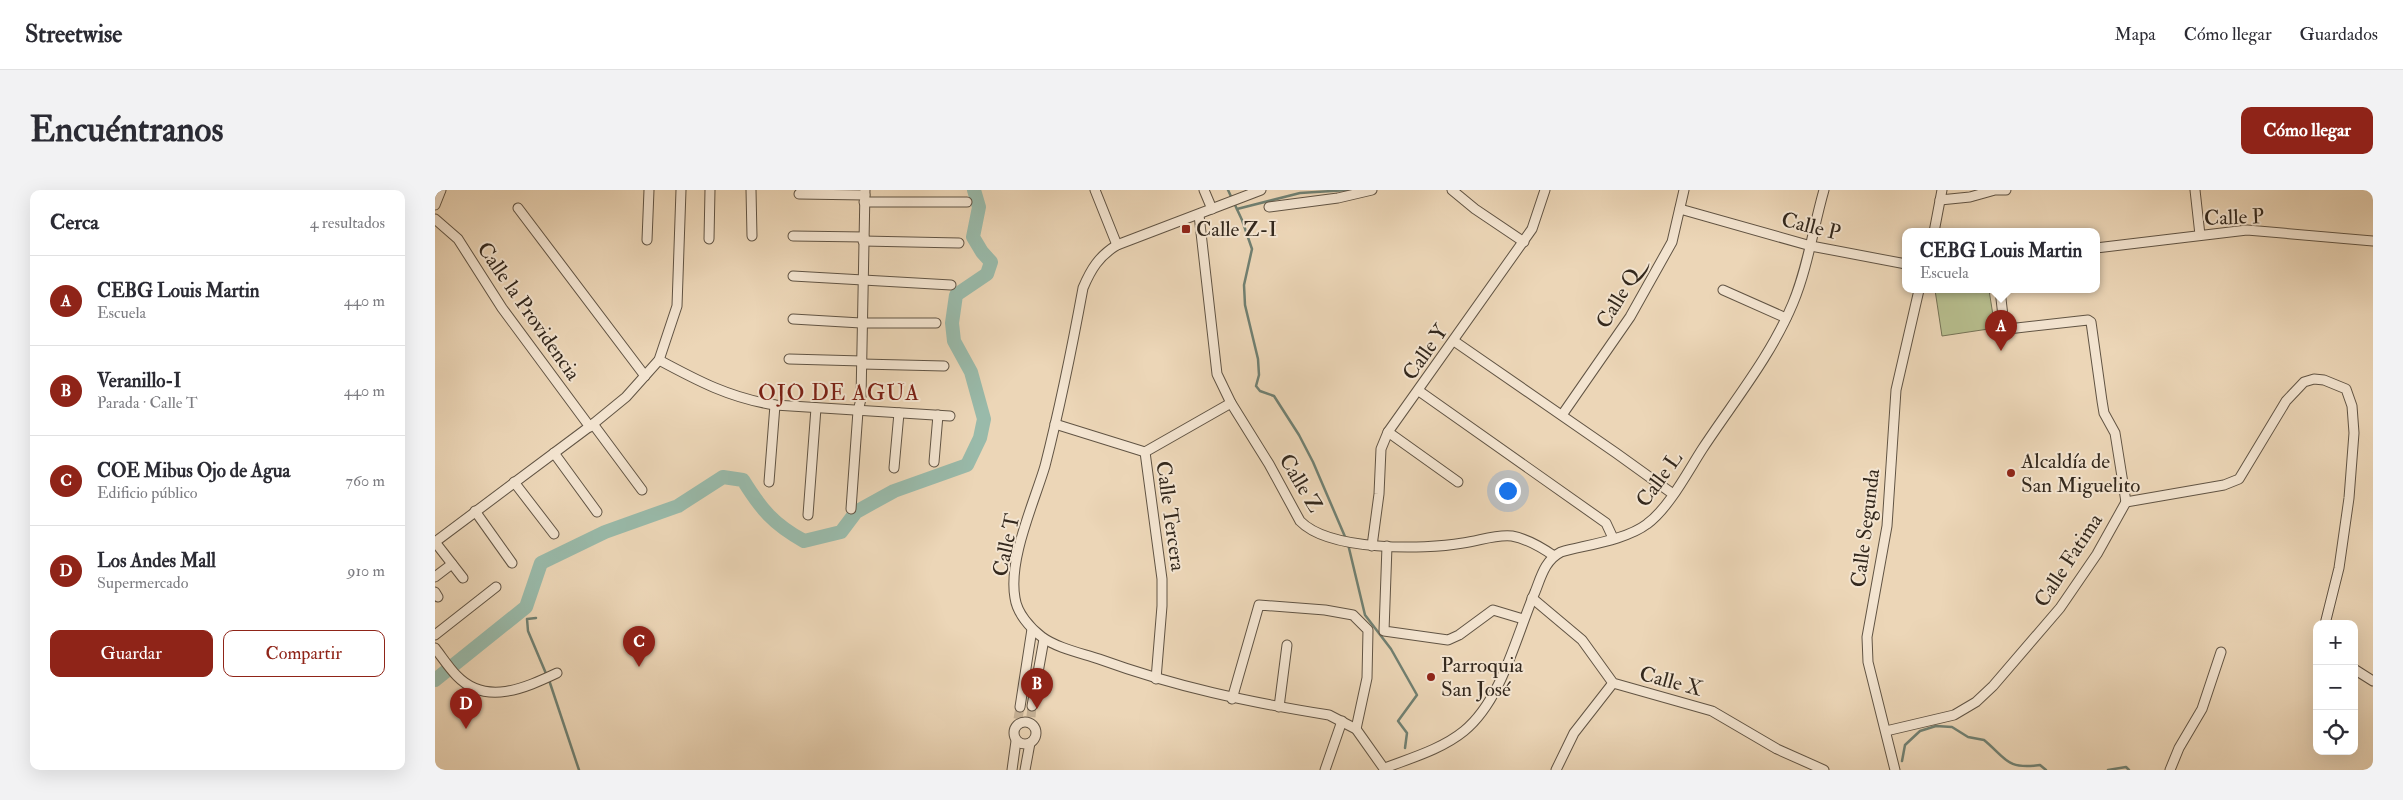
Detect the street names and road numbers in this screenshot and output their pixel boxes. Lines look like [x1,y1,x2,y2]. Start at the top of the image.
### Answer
street label: Calle P [2204,203,2265,232]
street label: Calle P [1778,206,1843,247]
street label: Calle la Providencia [471,237,587,386]
street label: Calle Q [1590,252,1654,333]
street label: Calle Y [1397,319,1455,386]
street label: Calle L [1630,446,1689,513]
street label: Calle Z [1273,449,1329,518]
street label: Calle Tercera [1149,459,1192,573]
street label: Calle Segunda [1845,467,1886,589]
street label: Calle Fatima [2028,508,2109,612]
street label: Calle T [987,511,1026,579]
street label: Calle X [1636,660,1705,703]

